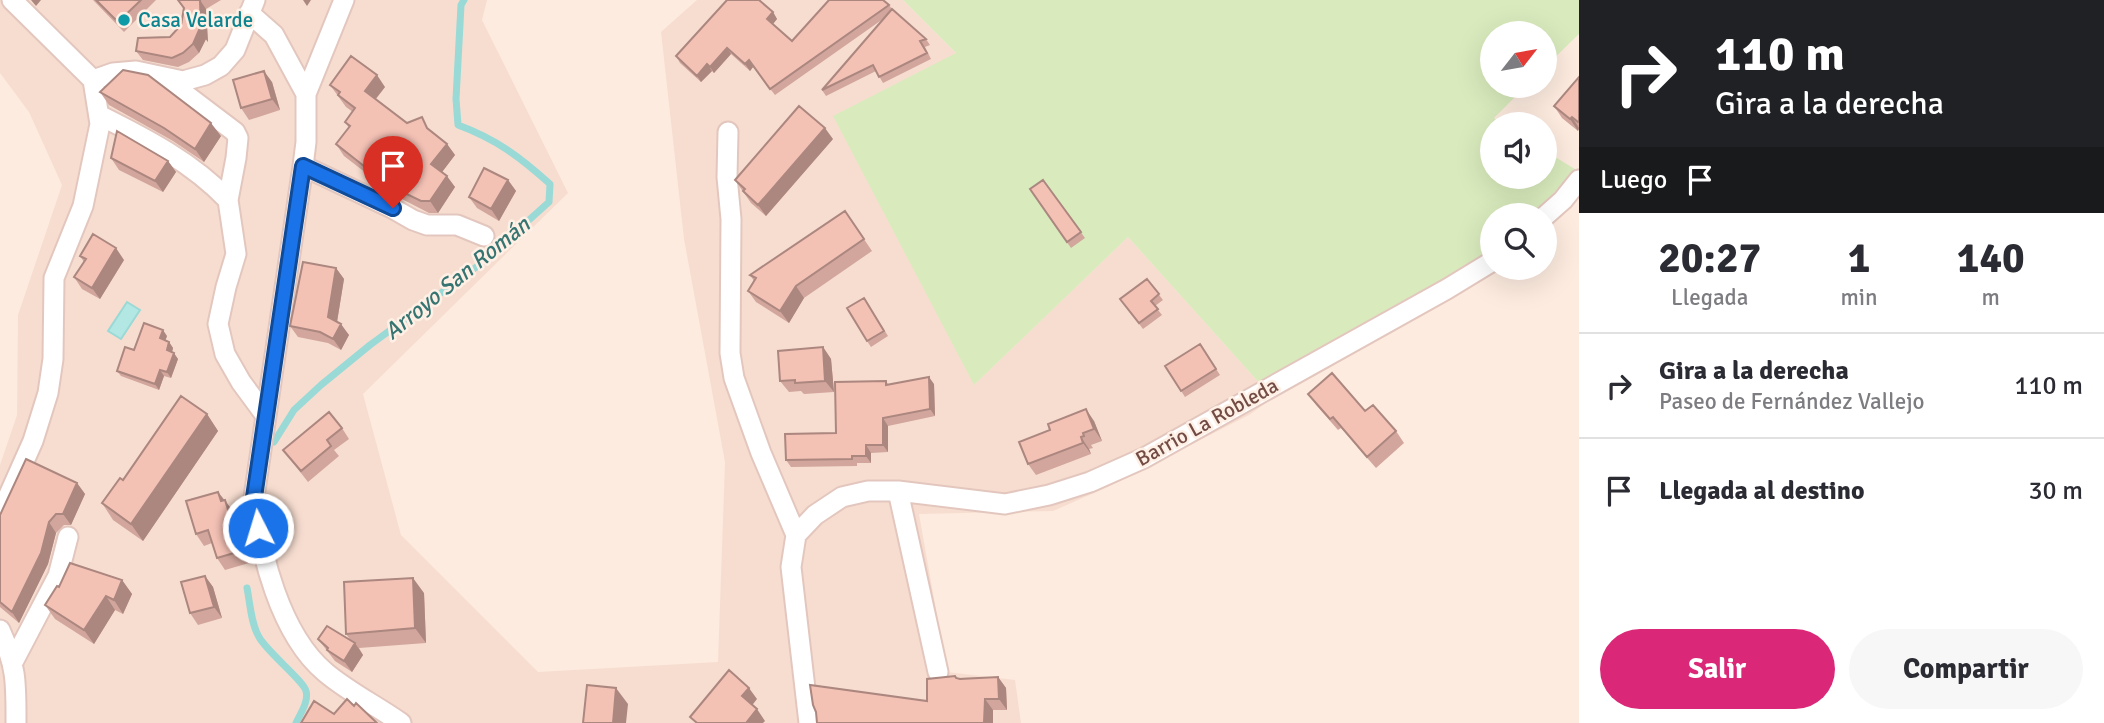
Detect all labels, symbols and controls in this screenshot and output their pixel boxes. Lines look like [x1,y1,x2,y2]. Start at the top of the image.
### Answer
place label: Casa Velarde [138,7,253,33]
marker: Casa Velarde [116,12,132,28]
north arrow [1480,21,1558,98]
map controls [1480,21,1557,280]
text: 110 m [1715,24,1845,84]
icon: right [1600,28,1691,119]
text: Gira a la derecha [1715,84,1944,123]
button: sound [1480,112,1557,189]
pin [363,136,423,208]
icon: arrive [374,147,412,185]
icon: arrive [1681,161,1719,199]
text: Luego [1600,164,1667,196]
button: search [1480,203,1557,280]
water label: Arroyo San Román [378,209,537,346]
text: 20:27 [1658,233,1761,284]
text: 1 [1848,233,1870,284]
text: 140 [1957,233,2025,284]
text: Llegada [1671,283,1748,312]
text: min [1840,283,1878,312]
text: m [1982,283,2000,312]
text: Gira a la derecha [1659,355,1849,387]
icon: right [1600,367,1638,405]
text: 110 m [2014,370,2083,402]
street label: Barrio La Robleda [1131,372,1283,472]
text: Paseo de Fernández Vallejo [1659,387,1925,416]
icon: arrive [1600,472,1638,510]
text: Llegada al destino [1659,475,1865,507]
text: 30 m [2028,475,2083,507]
position arrow [221,491,295,565]
button: Salir [1600,629,1835,709]
button: Compartir [1849,629,2083,709]

